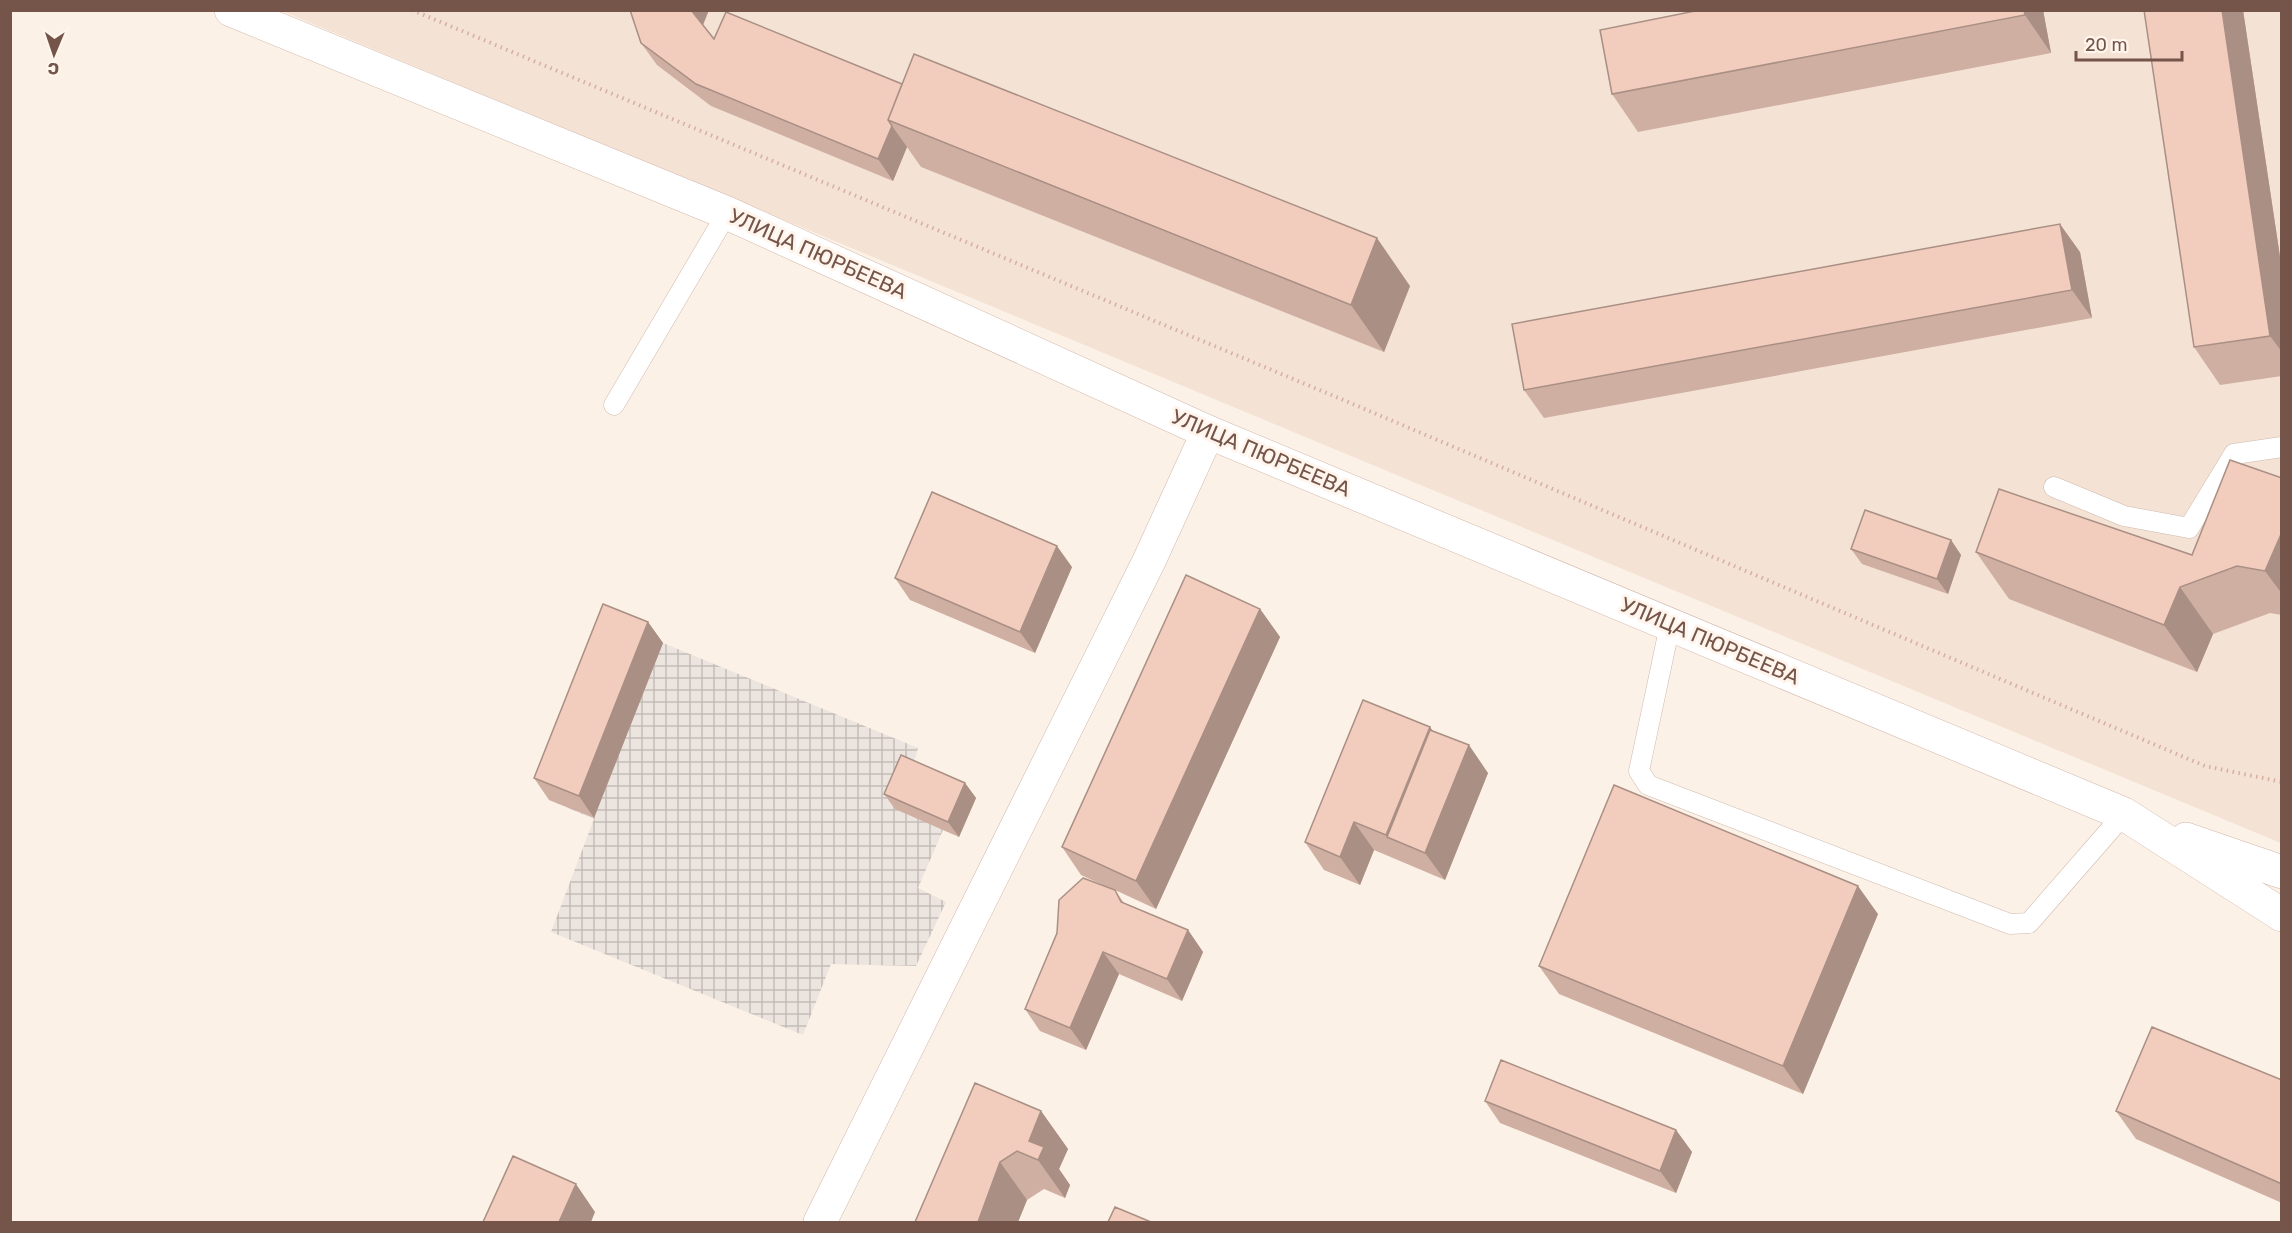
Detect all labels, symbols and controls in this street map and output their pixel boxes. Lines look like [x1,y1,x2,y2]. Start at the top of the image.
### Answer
north arrow [24,24,84,84]
scale bar [2076,24,2182,62]
text: 20 m [2085,34,2127,56]
text: С [48,59,59,78]
street label: УЛИЦА ПЮРБЕЕВА [725,203,911,304]
street label: УЛИЦА ПЮРБЕЕВА [1168,403,1355,502]
street label: УЛИЦА ПЮРБЕЕВА [1617,591,1804,690]

